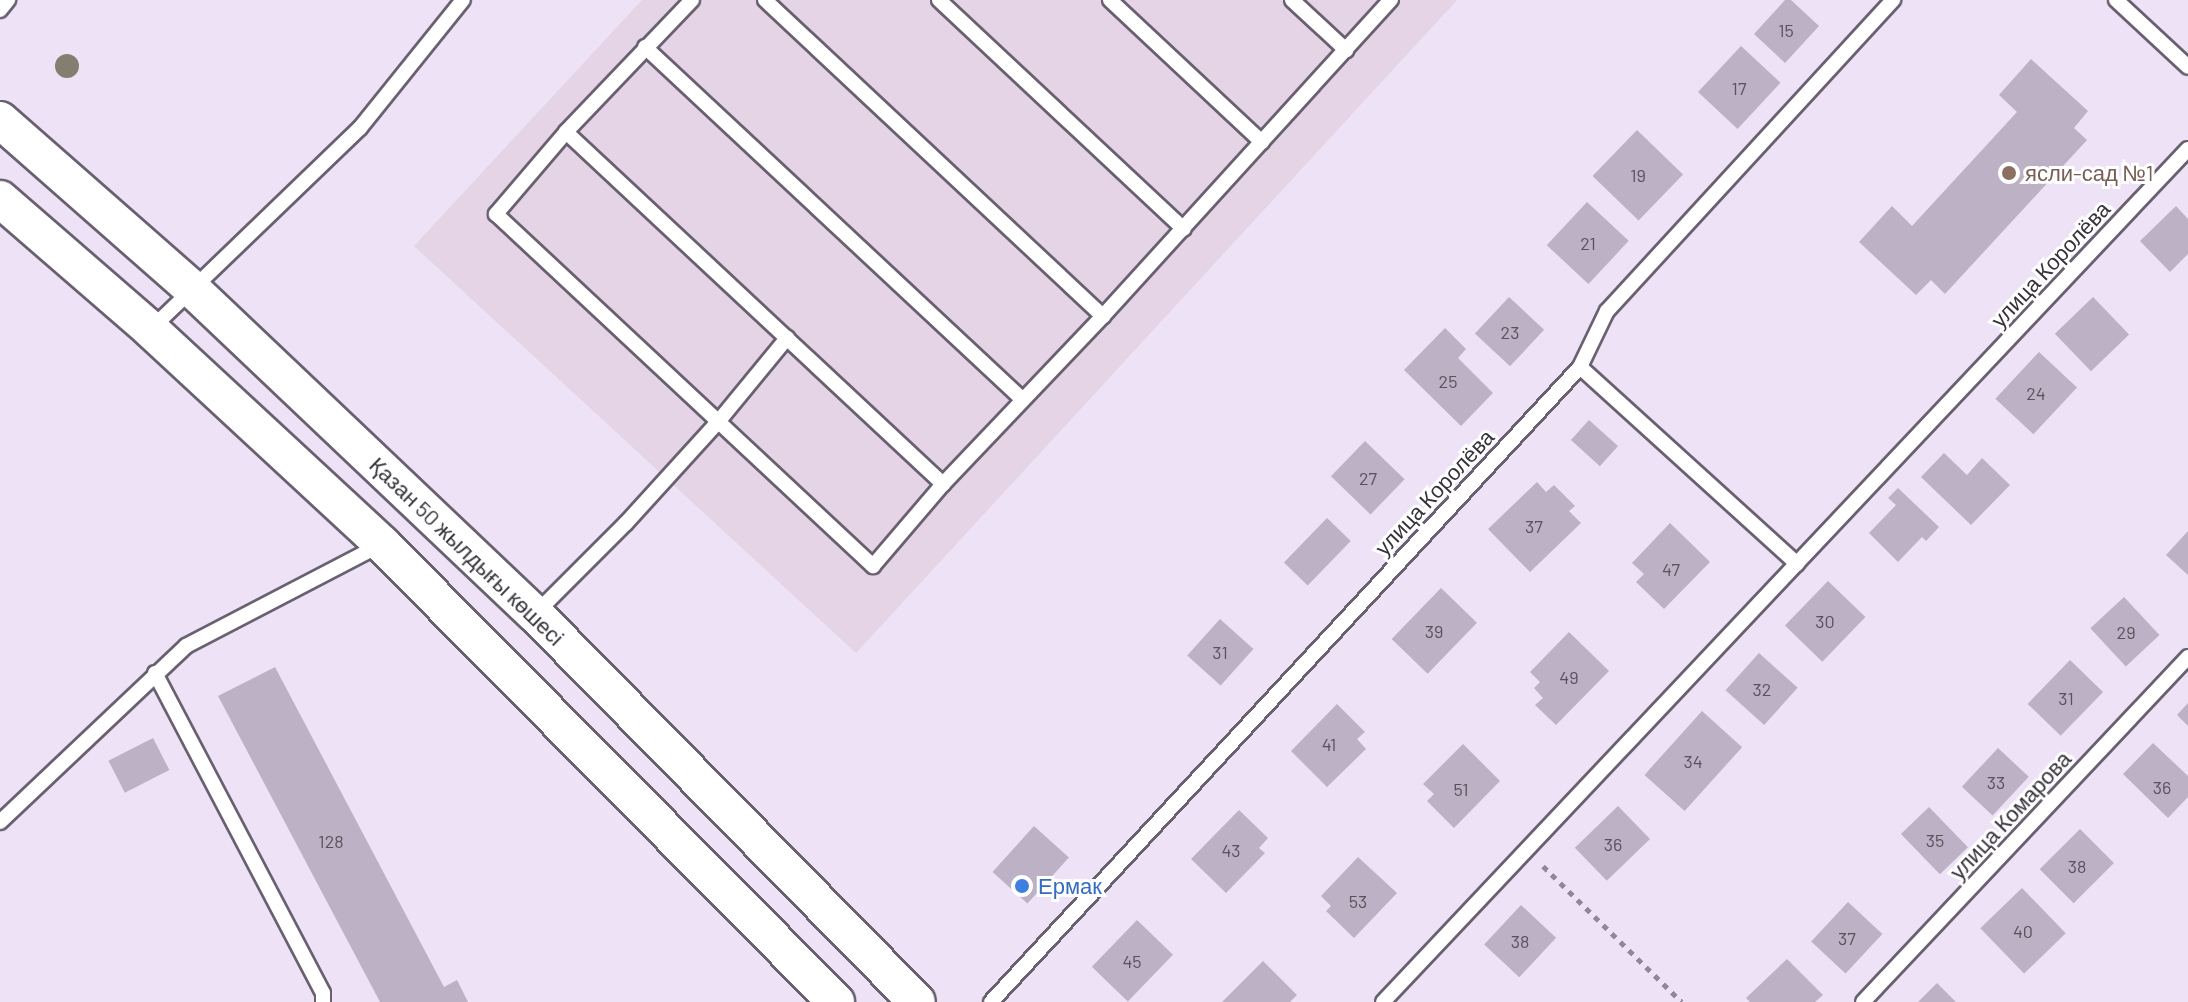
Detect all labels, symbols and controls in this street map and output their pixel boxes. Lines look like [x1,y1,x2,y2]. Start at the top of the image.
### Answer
house number: 15 [1778,19,1794,41]
house number: 17 [1732,77,1746,99]
place label: ясли-сад №1 [2025,160,2153,186]
house number: 19 [1630,164,1646,186]
marker: ясли-сад №1 [2000,164,2018,182]
street label: улица Королёва [1985,196,2115,332]
house number: 21 [1580,232,1596,254]
house number: 23 [1501,321,1519,343]
house number: 25 [1439,370,1457,392]
house number: 24 [2026,382,2046,404]
street label: улица Королёва [1369,424,1499,560]
street label: Қазан 50 жылдығы көшесі [364,451,570,651]
house number: 27 [1359,467,1377,489]
house number: 37 [1525,515,1543,537]
house number: 47 [1662,558,1680,580]
house number: 30 [1815,610,1835,632]
house number: 39 [1425,620,1443,642]
house number: 29 [2116,621,2136,643]
house number: 31 [1212,641,1228,663]
house number: 49 [1559,666,1579,688]
house number: 32 [1753,678,1771,700]
house number: 31 [2058,687,2074,709]
house number: 41 [1322,733,1336,755]
street label: улица Комарова [1944,746,2076,884]
house number: 34 [1683,750,1703,772]
house number: 33 [1987,771,2005,793]
house number: 36 [2153,776,2171,798]
house number: 51 [1453,778,1469,800]
house number: 35 [1926,829,1944,851]
house number: 128 [318,830,344,852]
house number: 36 [1604,833,1622,855]
house number: 43 [1221,839,1241,861]
house number: 38 [2068,855,2086,877]
place label: Ермак [1038,873,1102,899]
marker: Ермак [1013,877,1031,895]
house number: 53 [1349,890,1367,912]
house number: 40 [2013,920,2033,942]
house number: 37 [1838,927,1856,949]
house number: 38 [1511,930,1529,952]
house number: 45 [1122,950,1142,972]

